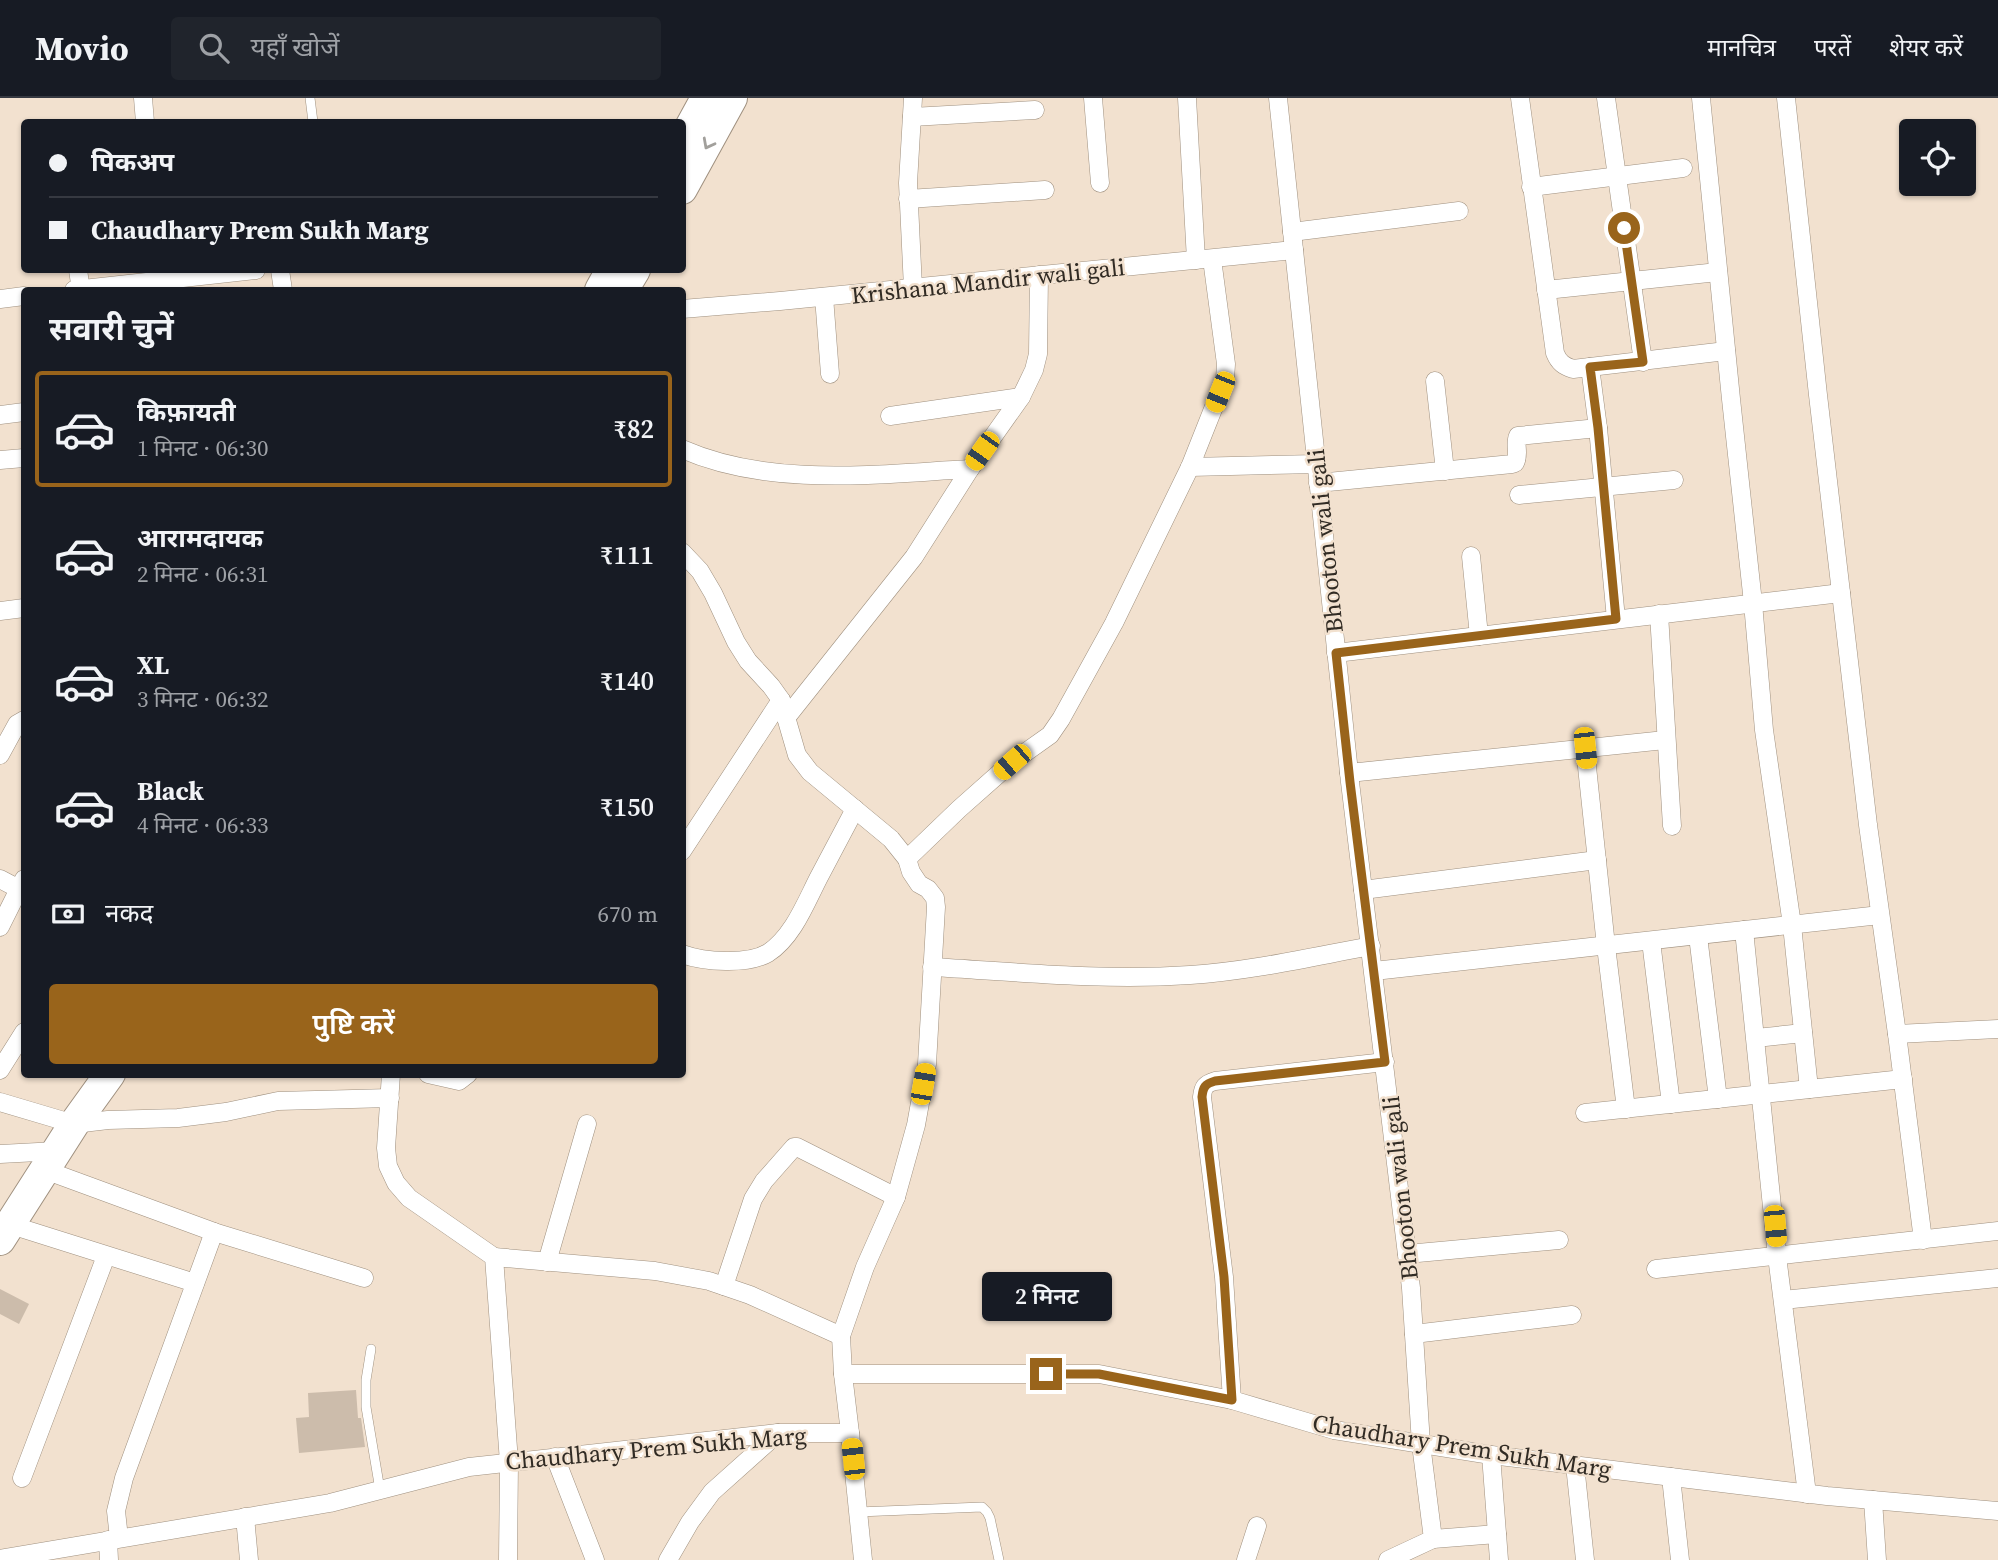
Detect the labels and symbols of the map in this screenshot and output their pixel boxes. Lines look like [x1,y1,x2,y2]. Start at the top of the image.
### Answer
one-way arrow [703,137,716,149]
route start [1608,212,1640,244]
street label: Krishana Mandir wali gali [849,250,1127,312]
car [1203,369,1238,415]
car [962,428,1003,474]
street label: Bhooton wali gali [1299,447,1351,635]
car [1573,726,1598,770]
car [990,740,1035,784]
car [910,1061,937,1107]
street label: Bhooton wali gali [1374,1094,1426,1282]
car [1763,1204,1788,1248]
callout: 2 मिनट [981,1272,1111,1322]
route end [1030,1358,1062,1390]
street label: Chaudhary Prem Sukh Marg [1310,1406,1614,1486]
street label: Chaudhary Prem Sukh Marg [504,1418,808,1478]
car [841,1437,866,1481]

